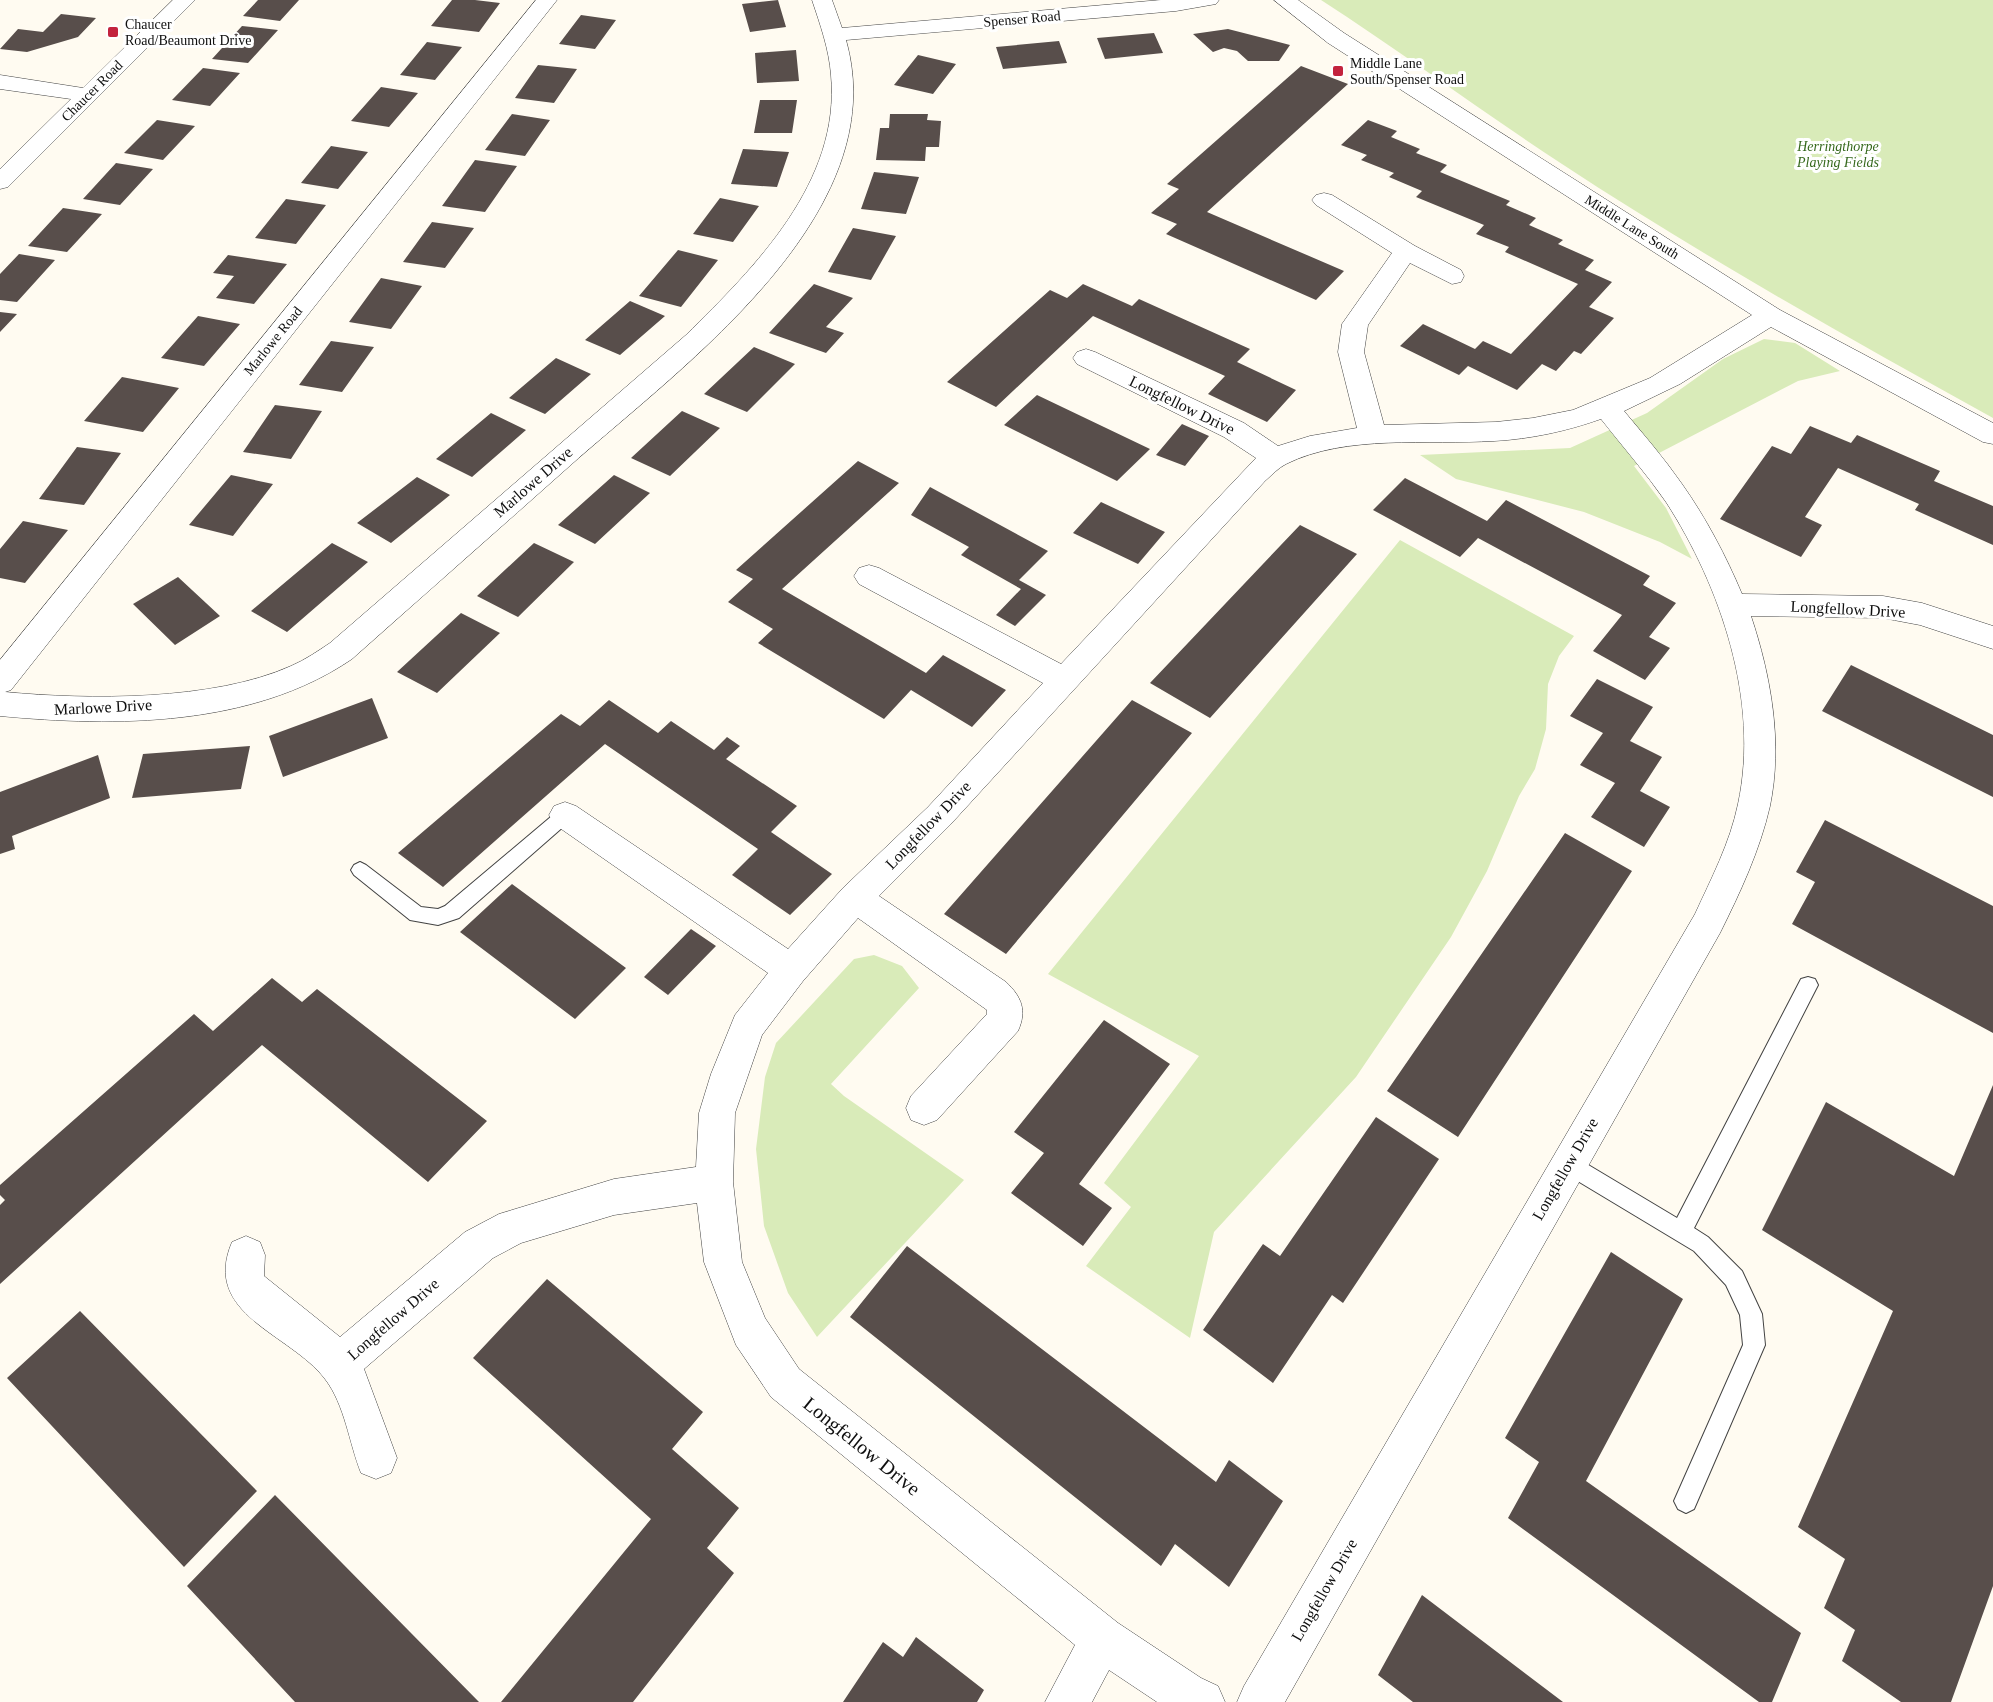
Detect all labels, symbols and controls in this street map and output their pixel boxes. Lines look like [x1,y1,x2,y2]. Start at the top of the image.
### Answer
street label: Spenser Road [983,8,1061,30]
place label: Chaucer Road/Beaumont Drive [125,17,251,48]
marker: Chaucer Road/Beaumont Drive [106,25,120,39]
place label: Middle Lane South/Spenser Road [1350,56,1464,87]
street label: Chaucer Road [59,58,125,124]
marker: Middle Lane South/Spenser Road [1331,64,1345,78]
park label: Herringthorpe Playing Fields [1796,139,1880,170]
street label: Middle Lane South [1582,192,1682,262]
street label: Marlowe Road [241,304,305,378]
street label: Longfellow Drive [1126,372,1237,439]
street label: Marlowe Drive [490,443,576,521]
street label: Longfellow Drive [1790,598,1906,621]
street label: Marlowe Drive [54,696,152,718]
street label: Longfellow Drive [882,778,975,873]
street label: Longfellow Drive [1529,1115,1602,1224]
street label: Longfellow Drive [344,1275,443,1364]
street label: Longfellow Drive [799,1392,925,1501]
street label: Longfellow Drive [1288,1536,1361,1645]

